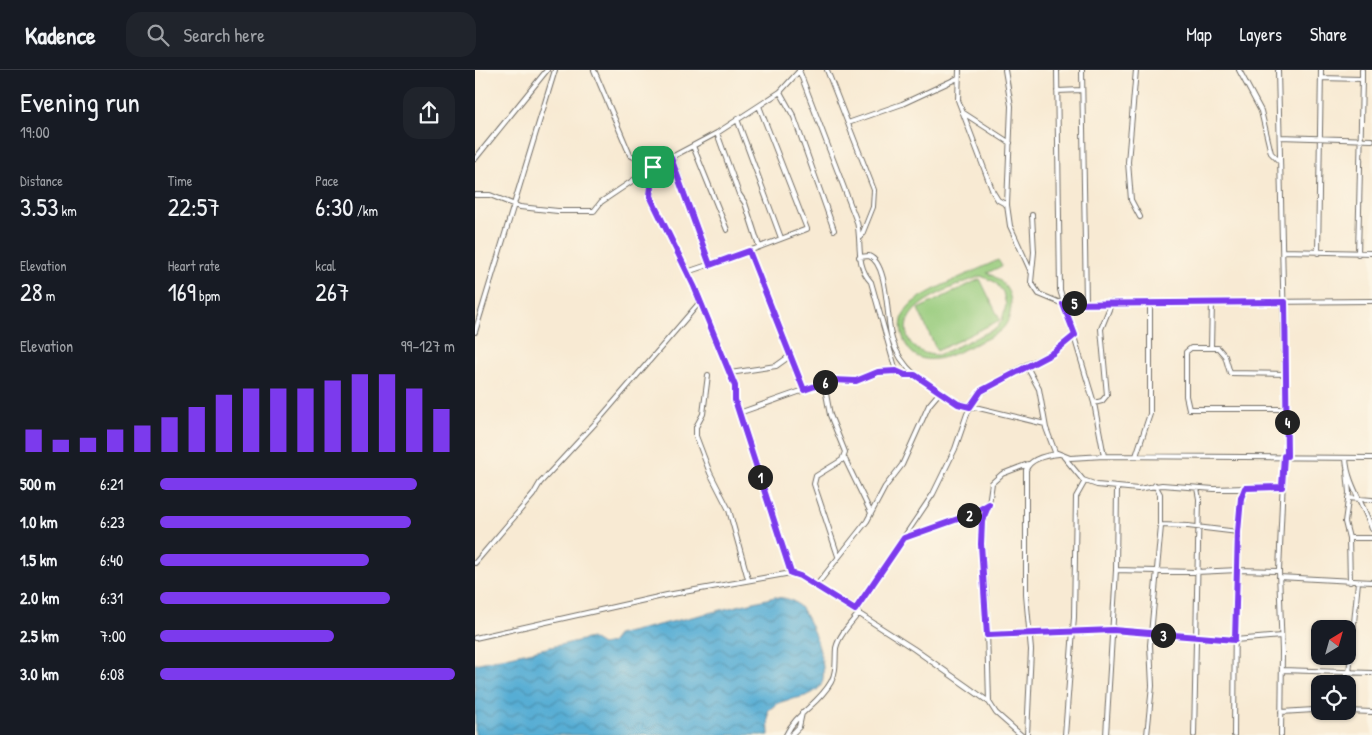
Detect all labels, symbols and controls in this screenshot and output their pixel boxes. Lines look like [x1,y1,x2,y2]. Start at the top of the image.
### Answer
search box [126,12,476,57]
text: Kadence [25,19,96,51]
icon: search [144,21,172,49]
text: Search here [184,22,265,48]
text: Map [1186,22,1212,47]
text: Layers [1240,22,1282,47]
text: Share [1310,22,1347,47]
text: Evening run [20,83,140,121]
button: share [403,87,455,139]
text: 19:00 [20,121,50,143]
pin [632,146,674,188]
icon: arrive [639,153,667,181]
text: Distance [20,171,63,190]
text: Time [168,171,192,190]
text: Pace [315,171,339,190]
text: 3.53 [20,190,58,224]
text: 22:57 [168,190,220,224]
text: 6:30 [315,190,354,224]
text: km [58,201,77,220]
text: /km [354,201,378,220]
text: Elevation [20,256,67,275]
text: Heart rate [168,256,220,275]
text: kcal [315,256,336,275]
text: 28 [20,275,43,309]
text: 169 [168,275,196,309]
text: 267 [315,275,349,309]
text: m [43,286,55,305]
text: bpm [196,286,220,305]
pin: 5 [1061,290,1087,316]
text: 5 [1072,294,1077,313]
text: Elevation [20,335,73,357]
text: 99–127 m [401,335,455,357]
pin: 6 [813,370,837,394]
text: 6 [823,373,828,392]
pin: 4 [1275,410,1299,434]
text: 4 [1285,413,1290,432]
pin: 1 [747,464,773,490]
text: 1 [758,468,763,487]
text: 500 m [20,473,56,495]
text: 6:21 [100,473,123,495]
pin: 2 [957,502,981,528]
text: 2 [966,506,973,525]
text: 1.0 km [20,511,58,533]
text: 6:23 [100,511,125,533]
text: 1.5 km [20,549,57,571]
text: 6:40 [100,549,123,571]
text: 2.0 km [20,587,59,609]
text: 6:31 [100,587,123,609]
north arrow [1311,620,1356,665]
map controls [1311,620,1356,720]
pin: 3 [1151,622,1175,648]
text: 2.5 km [20,625,59,647]
text: 7:00 [100,625,126,647]
text: 3 [1160,626,1167,645]
text: 3.0 km [20,663,59,685]
text: 6:08 [100,663,124,685]
button: locate [1311,675,1356,720]

